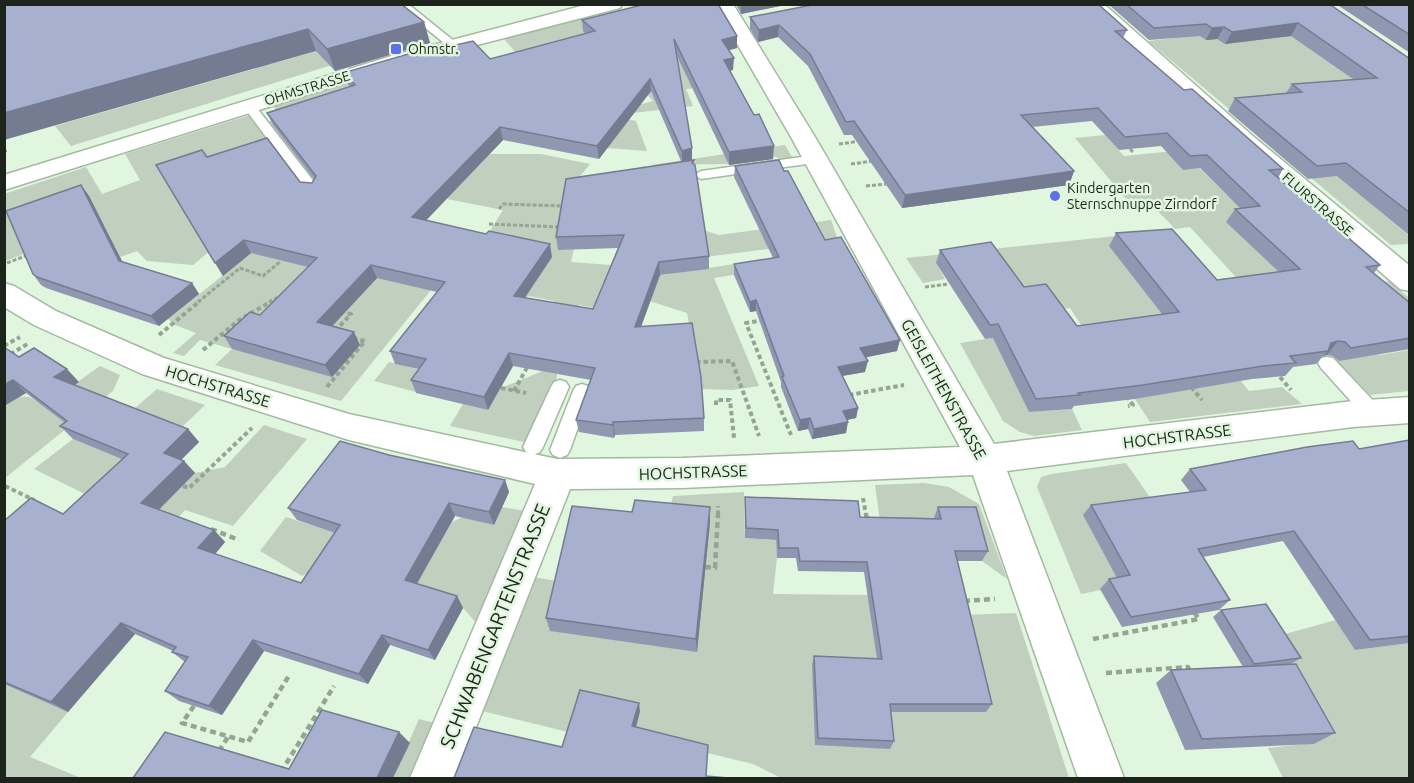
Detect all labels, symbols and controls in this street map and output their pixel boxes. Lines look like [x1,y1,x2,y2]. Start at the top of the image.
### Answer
place label: Ohmstr. [408,41,459,57]
marker: Ohmstr. [389,42,403,56]
street label: OHMSTRASSE [262,67,352,109]
street label: FLURSTRASSE [1279,169,1357,239]
place label: Kindergarten Sternschnuppe Zirndorf [1067,180,1217,212]
marker: Kindergarten Sternschnuppe Zirndorf [1048,189,1062,203]
street label: GEISLEITHENSTRASSE [898,316,990,462]
street label: HOCHSTRASSE [163,362,273,410]
street label: HOCHSTRASSE [1122,420,1232,452]
street label: HOCHSTRASSE [638,461,748,483]
street label: SCHWABENGARTENSTRASSE [435,500,554,751]

